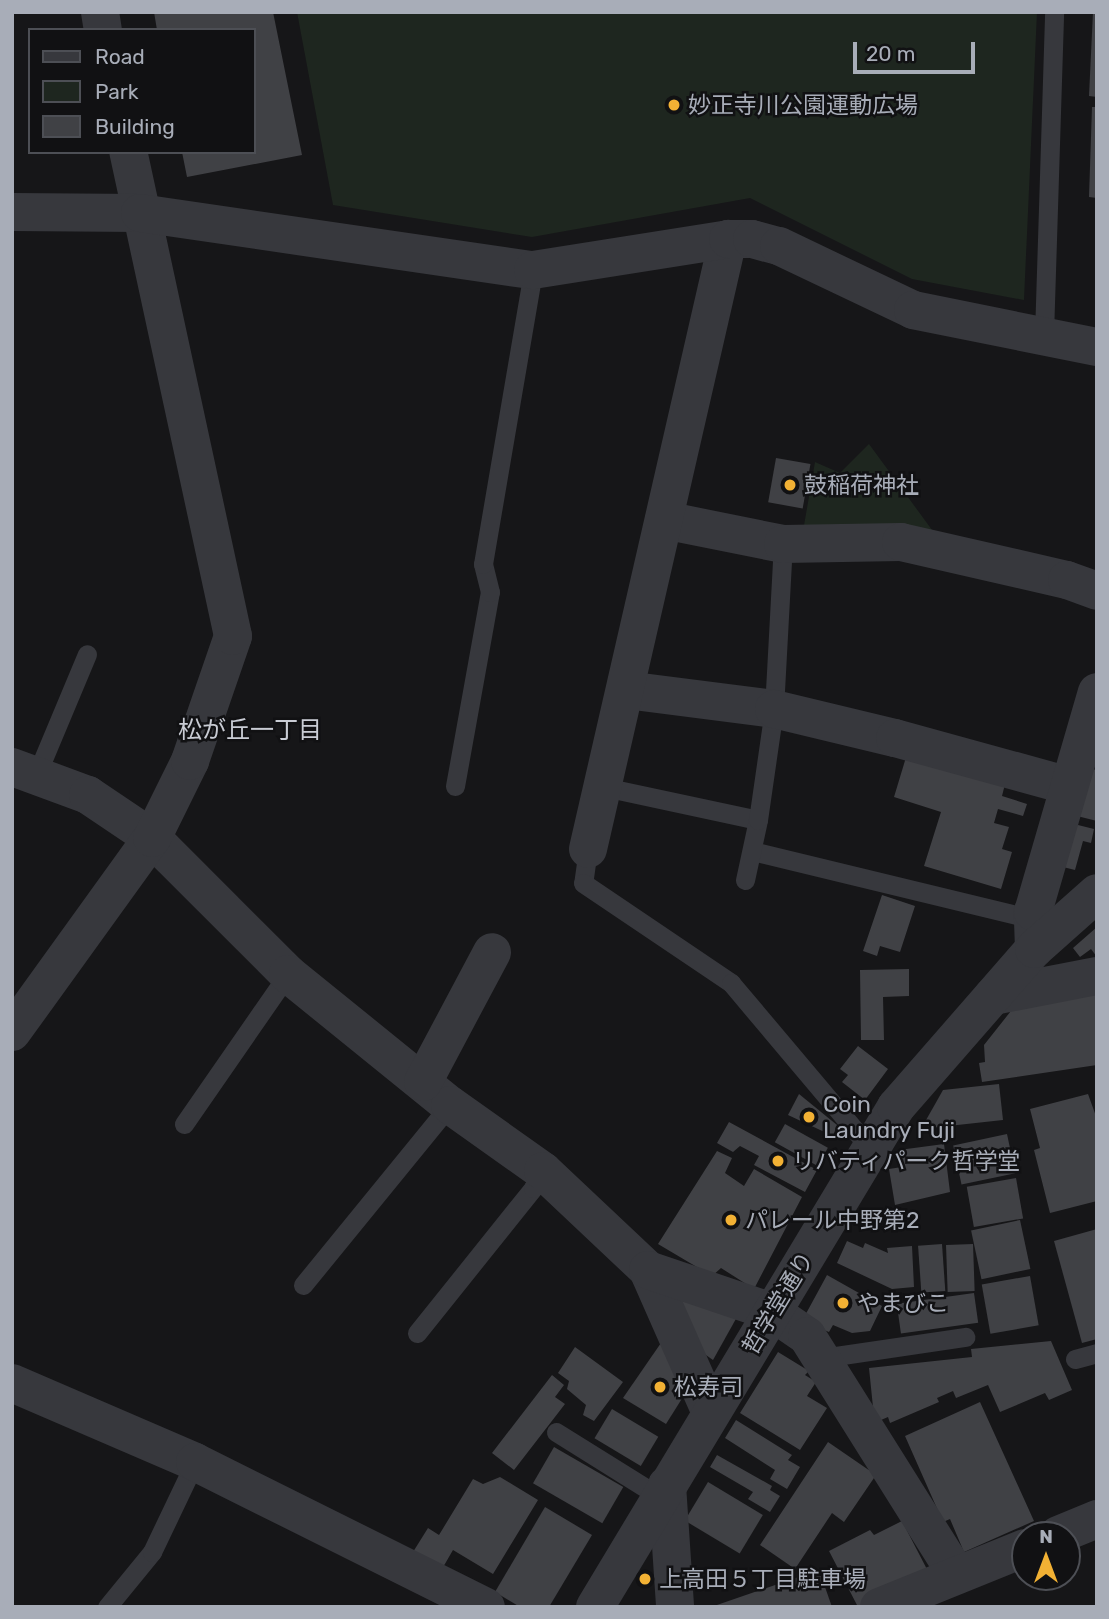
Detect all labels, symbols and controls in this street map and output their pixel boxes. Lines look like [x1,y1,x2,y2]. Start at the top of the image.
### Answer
legend [28,28,256,154]
scale bar [857,28,979,72]
text: 20 m [866,41,915,66]
text: Road [95,44,145,69]
text: Park [95,79,139,104]
place label: 妙正寺川公園運動広場 [688,91,918,119]
marker: 妙正寺川公園運動広場 [666,97,682,113]
text: Building [95,114,175,139]
place label: 鼓稲荷神社 [804,471,919,499]
marker: 鼓稲荷神社 [782,477,798,493]
district label: 松が丘一丁目 [178,717,322,745]
place label: Coin Laundry Fuji [823,1090,956,1144]
marker: Coin Laundry Fuji [801,1109,817,1125]
place label: リバティパーク哲学堂 [792,1147,1022,1175]
marker: リバティパーク哲学堂 [770,1153,786,1169]
place label: パレール中野第2 [745,1206,920,1234]
marker: パレール中野第2 [723,1212,739,1228]
street label: 哲学堂通り [737,1247,819,1359]
place label: やまびこ [857,1289,949,1317]
marker: やまびこ [835,1295,851,1311]
place label: 松寿司 [674,1373,743,1401]
marker: 松寿司 [652,1379,668,1395]
north arrow [1011,1521,1081,1591]
text: N [1039,1525,1053,1548]
place label: 上高田５丁目駐車場 [659,1565,866,1593]
marker: 上高田５丁目駐車場 [637,1571,653,1587]

